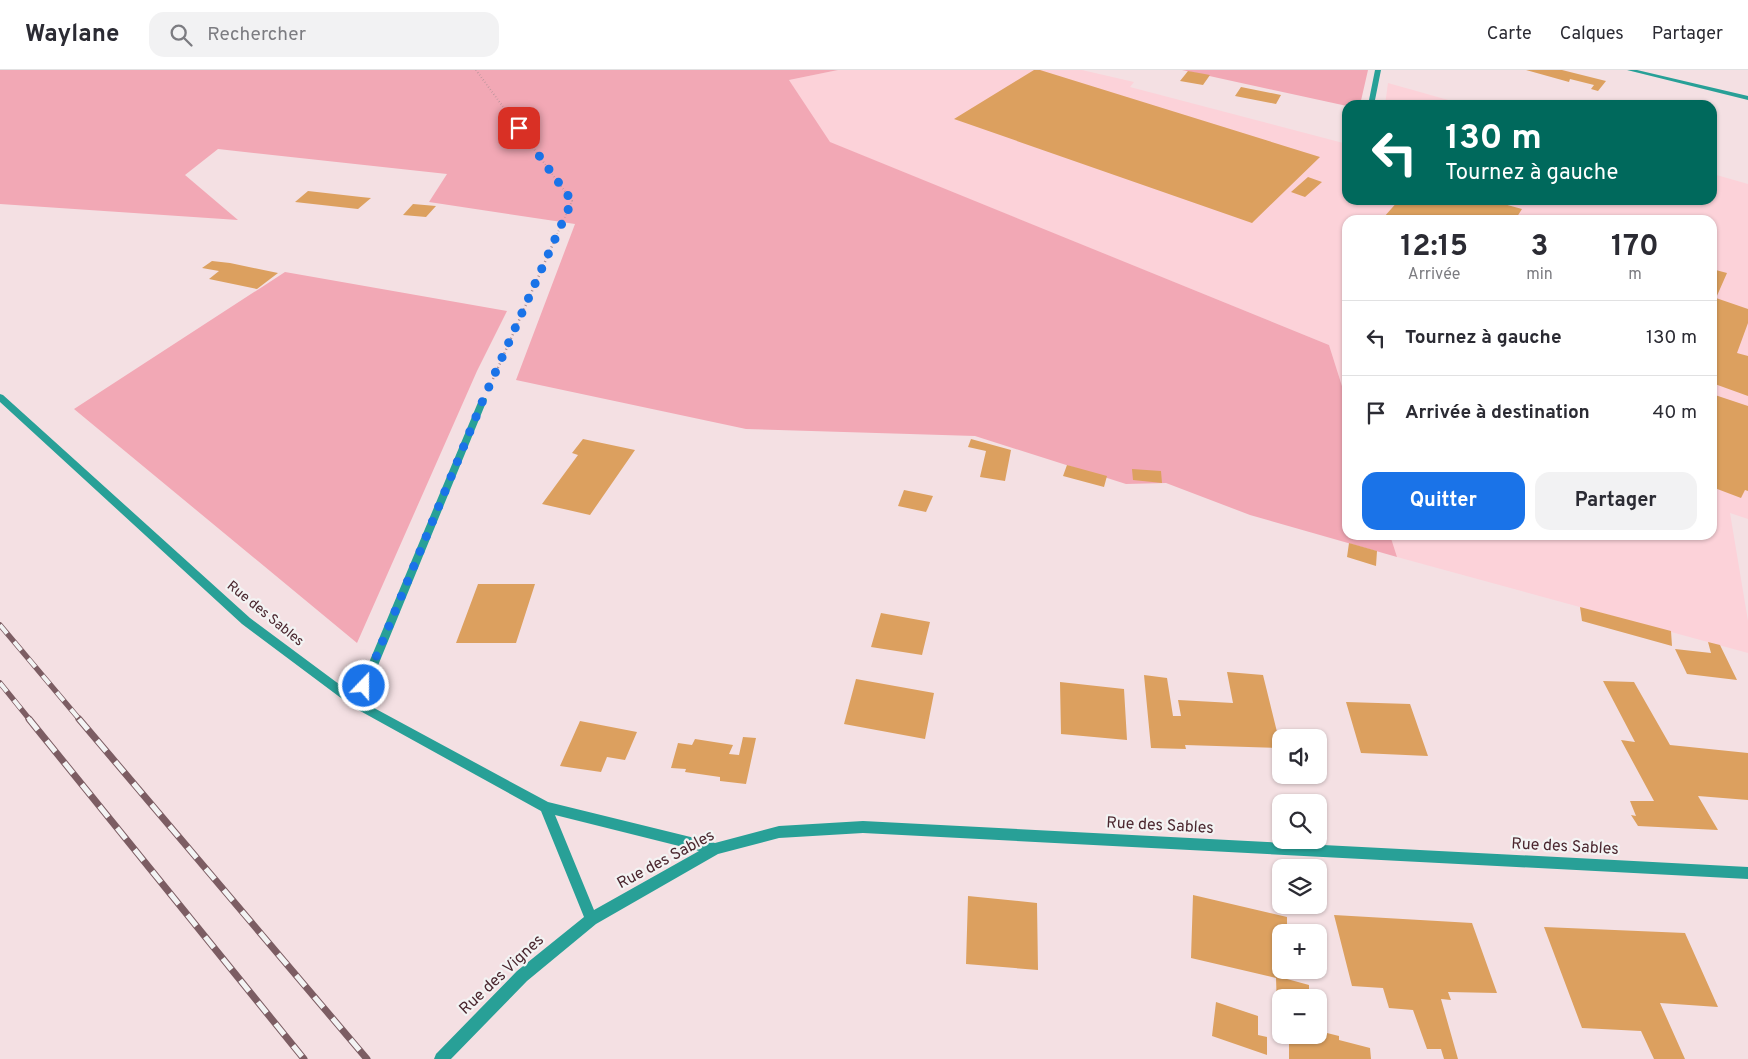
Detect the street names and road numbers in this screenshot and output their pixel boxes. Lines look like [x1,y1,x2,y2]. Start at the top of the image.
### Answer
street label: Rue des Sables [223,578,307,650]
street label: Rue des Sables [1106,813,1214,839]
street label: Rue des Sables [614,826,718,894]
street label: Rue des Sables [1511,834,1619,860]
street label: Rue des Vignes [455,931,549,1019]

